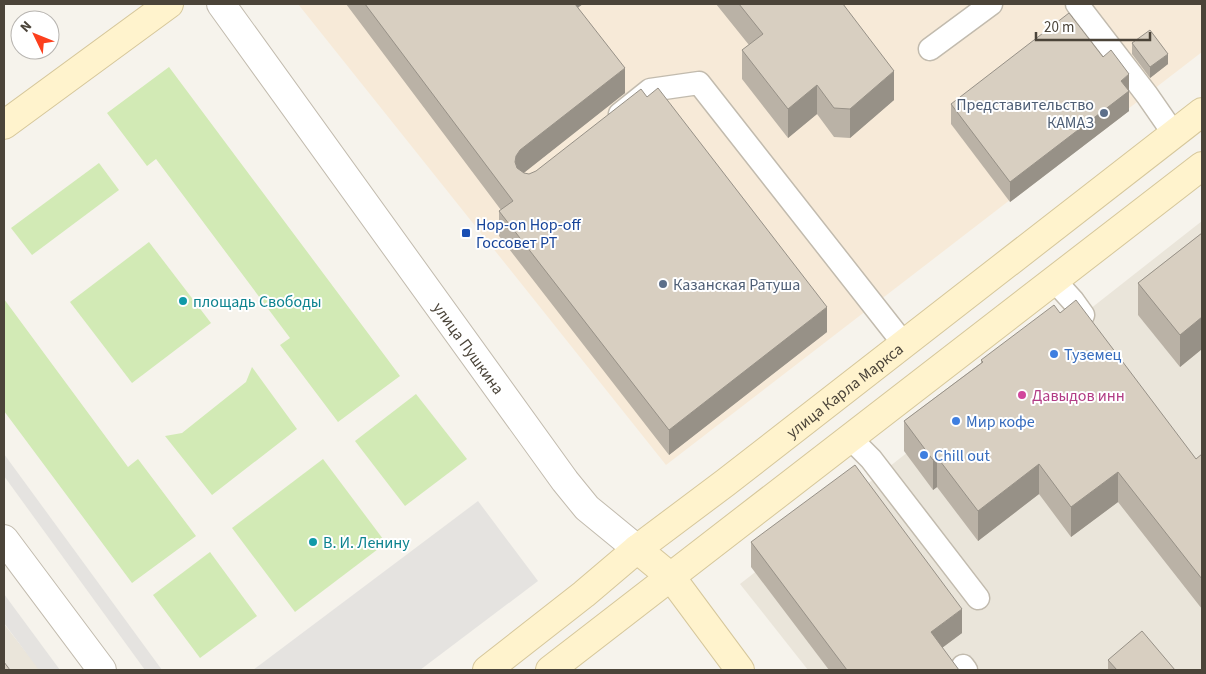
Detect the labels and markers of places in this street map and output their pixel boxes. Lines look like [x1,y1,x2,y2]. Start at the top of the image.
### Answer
place label: Представительство КАМАЗ [956,94,1094,134]
marker: Представительство КАМАЗ [1098,107,1110,119]
place label: Hop-on Hop-off Госсовет РТ [476,214,581,254]
marker: Hop-on Hop-off Госсовет РТ [460,227,472,239]
place label: Казанская Ратуша [673,274,800,296]
marker: Казанская Ратуша [657,278,669,290]
place label: площадь Свободы [193,291,322,313]
marker: площадь Свободы [177,295,189,307]
place label: Туземец [1064,344,1122,366]
marker: Туземец [1048,348,1060,360]
place label: Давыдов инн [1032,385,1125,407]
marker: Давыдов инн [1016,389,1028,401]
place label: Мир кофе [966,411,1035,433]
marker: Мир кофе [950,415,962,427]
place label: Chill out [934,445,991,467]
marker: Chill out [918,449,930,461]
place label: В. И. Ленину [323,532,410,554]
marker: В. И. Ленину [307,536,319,548]

